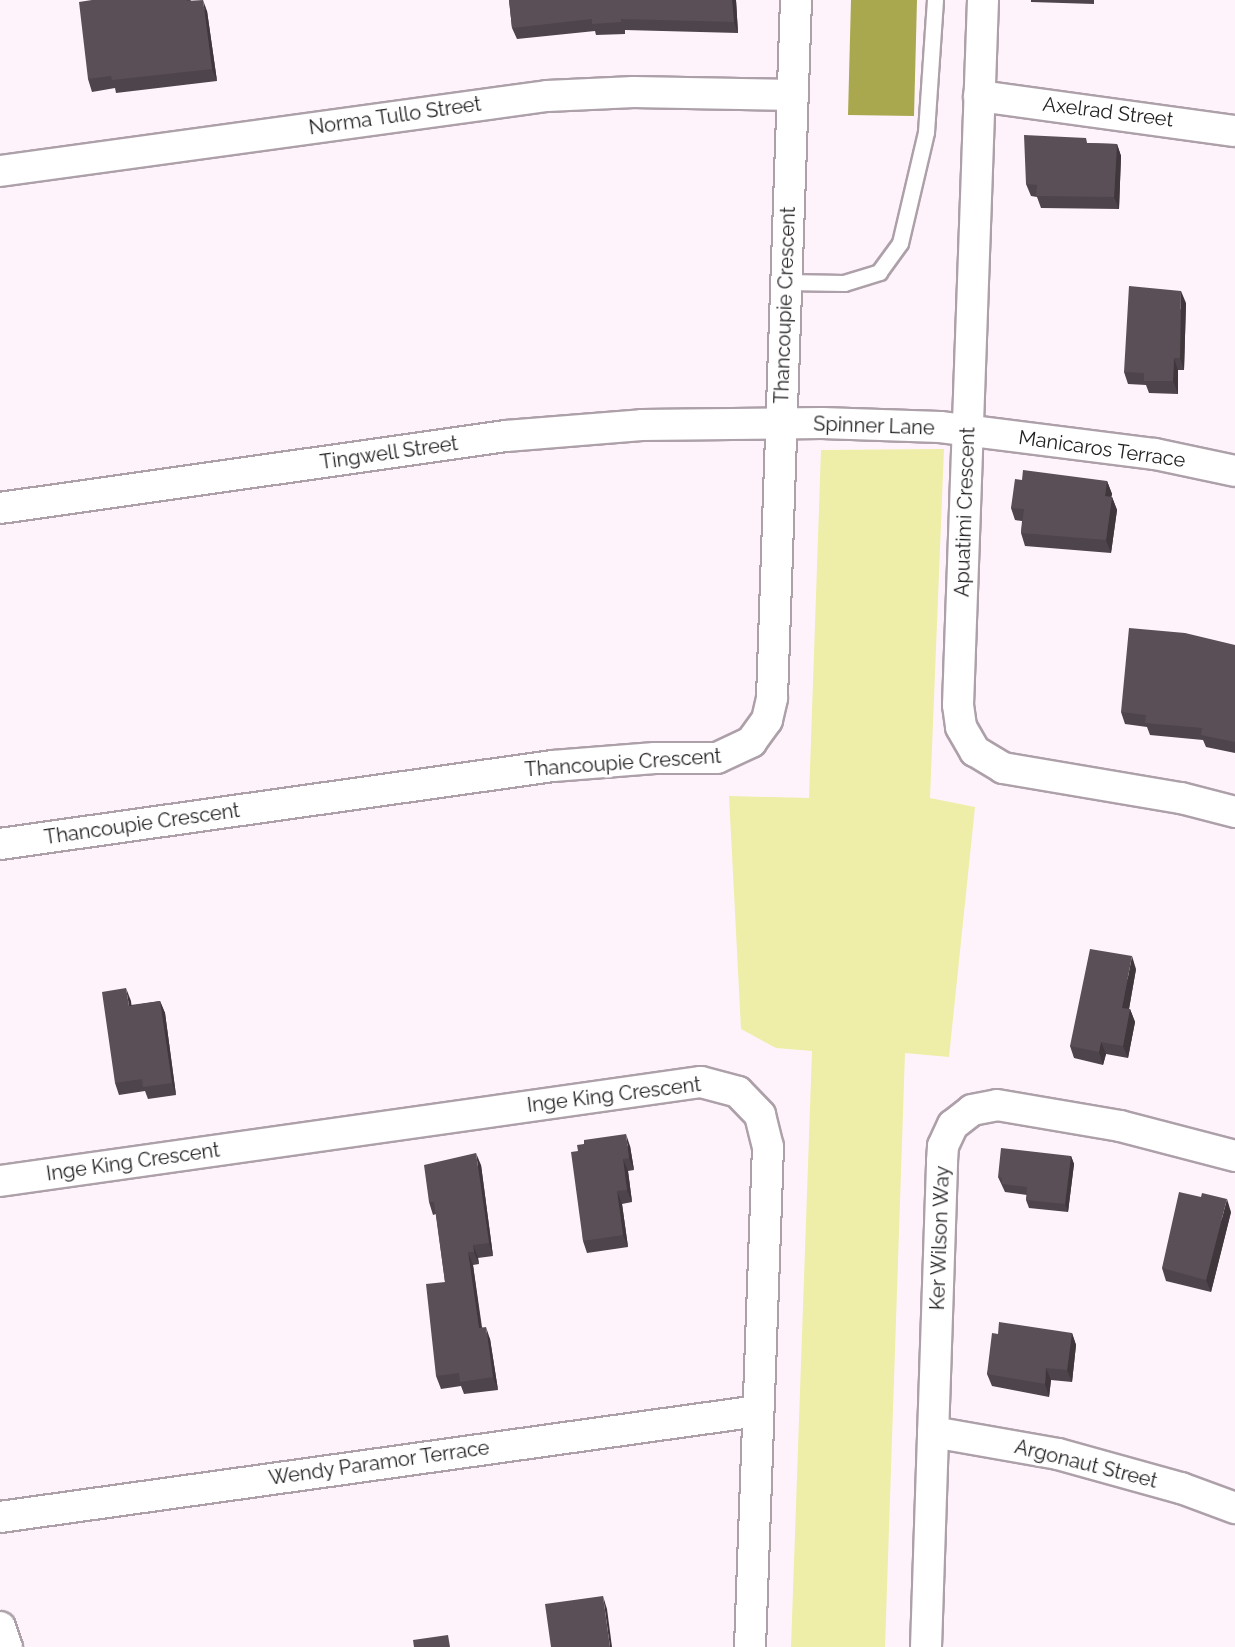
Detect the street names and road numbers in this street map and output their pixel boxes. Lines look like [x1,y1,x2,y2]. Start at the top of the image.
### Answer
street label: Norma Tullo Street [307,92,483,140]
street label: Axelrad Street [1041,92,1175,132]
street label: Thancoupie Crescent [770,206,800,404]
street label: Spinner Lane [813,412,935,440]
street label: Manicaros Terrace [1017,425,1187,473]
street label: Apuatimi Crescent [950,427,980,597]
street label: Tingwell Street [318,431,460,475]
street label: Thancoupie Crescent [524,744,722,782]
street label: Thancoupie Crescent [43,798,241,850]
street label: Inge King Crescent [526,1072,702,1118]
street label: Inge King Crescent [45,1138,221,1186]
street label: Ker Wilson Way [925,1164,955,1312]
street label: Argonaut Street [1012,1435,1160,1493]
street label: Wendy Paramor Terrace [266,1436,492,1490]

